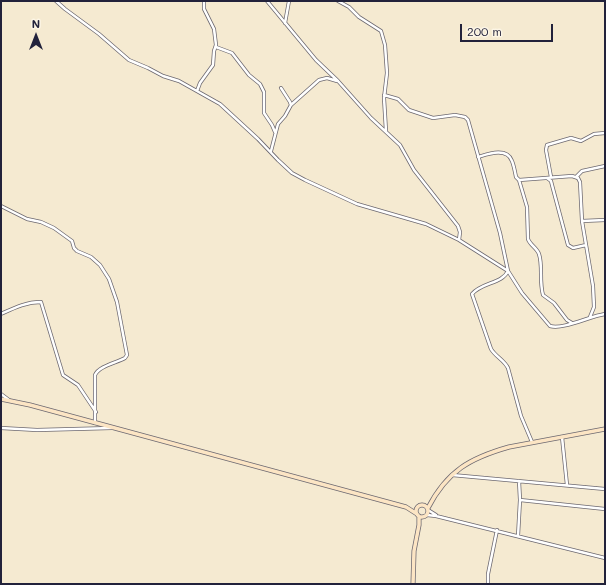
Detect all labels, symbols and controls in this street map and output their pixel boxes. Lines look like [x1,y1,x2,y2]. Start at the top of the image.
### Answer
north arrow [16,16,56,56]
text: N [32,16,40,31]
scale bar [462,16,555,42]
text: 200 m [467,23,502,39]

